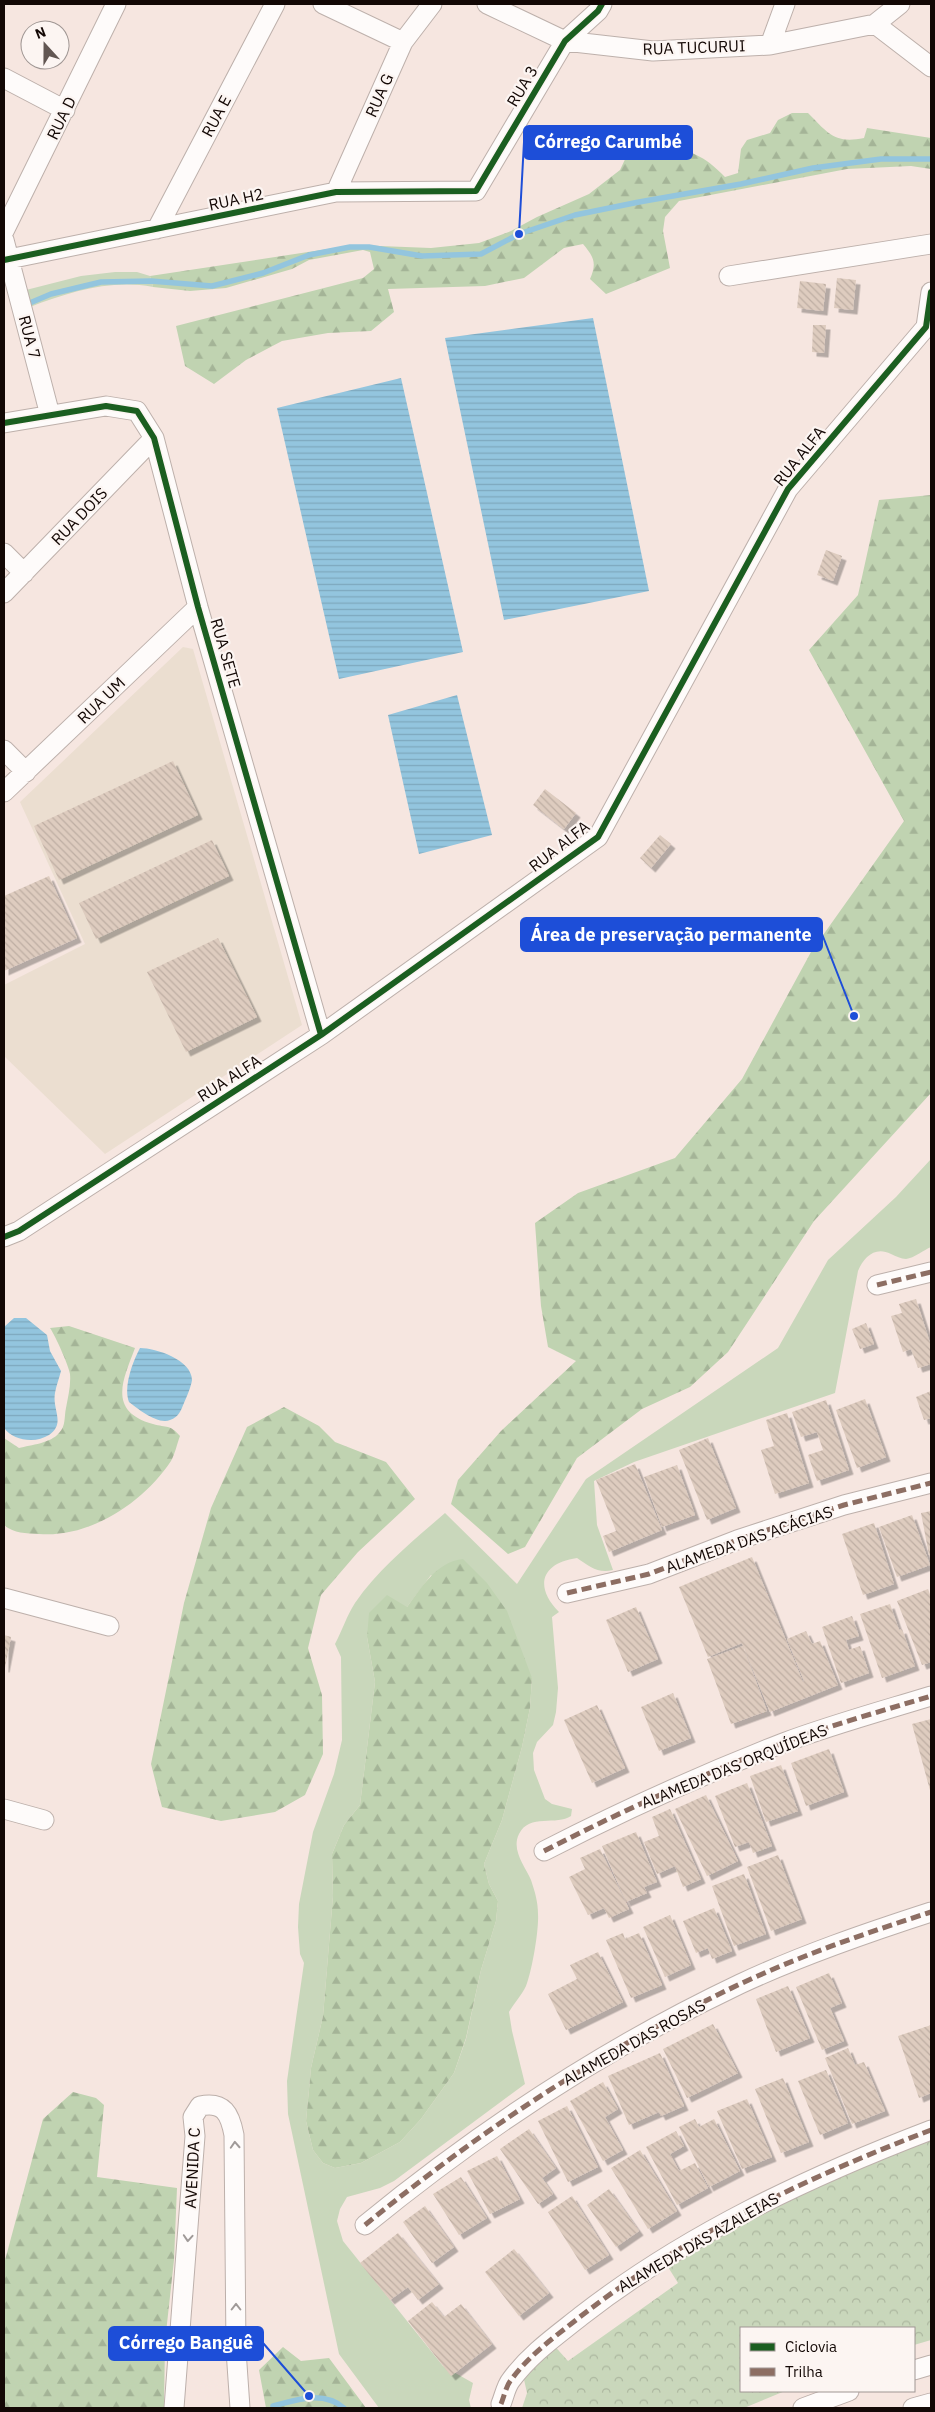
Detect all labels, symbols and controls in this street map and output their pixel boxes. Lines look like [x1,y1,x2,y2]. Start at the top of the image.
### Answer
north arrow [20,20,70,70]
text: N [32,23,48,43]
street label: RUA TUCURUI [642,35,746,59]
street label: RUA 3 [502,62,542,110]
street label: RUA G [361,70,397,120]
street label: RUA E [197,92,235,140]
street label: RUA D [42,93,80,143]
callout: Córrego Carumbé [524,126,692,159]
text: Córrego Carumbé [534,130,682,153]
street label: RUA H2 [207,183,265,215]
street label: RUA 7 [15,313,45,361]
street label: RUA ALFA [769,422,829,490]
street label: RUA DOIS [47,483,111,549]
street label: RUA SETE [206,616,246,690]
street label: RUA UM [73,672,129,728]
street label: RUA ALFA [525,816,593,876]
callout: Área de preservação permanente [521,918,822,951]
text: Área de preservação permanente [530,922,812,946]
street label: RUA ALFA [194,1050,264,1106]
street label: ALAMEDA DAS ACÁCIAS [662,1500,835,1577]
street label: ALAMEDA DAS ORQUÍDEAS [638,1718,830,1813]
street label: ALAMEDA DAS ROSAS [559,1995,709,2089]
street label: AVENIDA C [180,2127,204,2209]
one-way arrow [229,2140,240,2148]
street label: ALAMEDA DAS AZALEIAS [614,2188,782,2296]
one-way arrow [182,2234,193,2242]
one-way arrow [231,2303,241,2310]
callout: Córrego Banguê [109,2327,263,2360]
legend [740,2327,915,2392]
text: Córrego Banguê [119,2331,253,2354]
text: Ciclovia [785,2337,837,2356]
text: Trilha [785,2362,823,2381]

